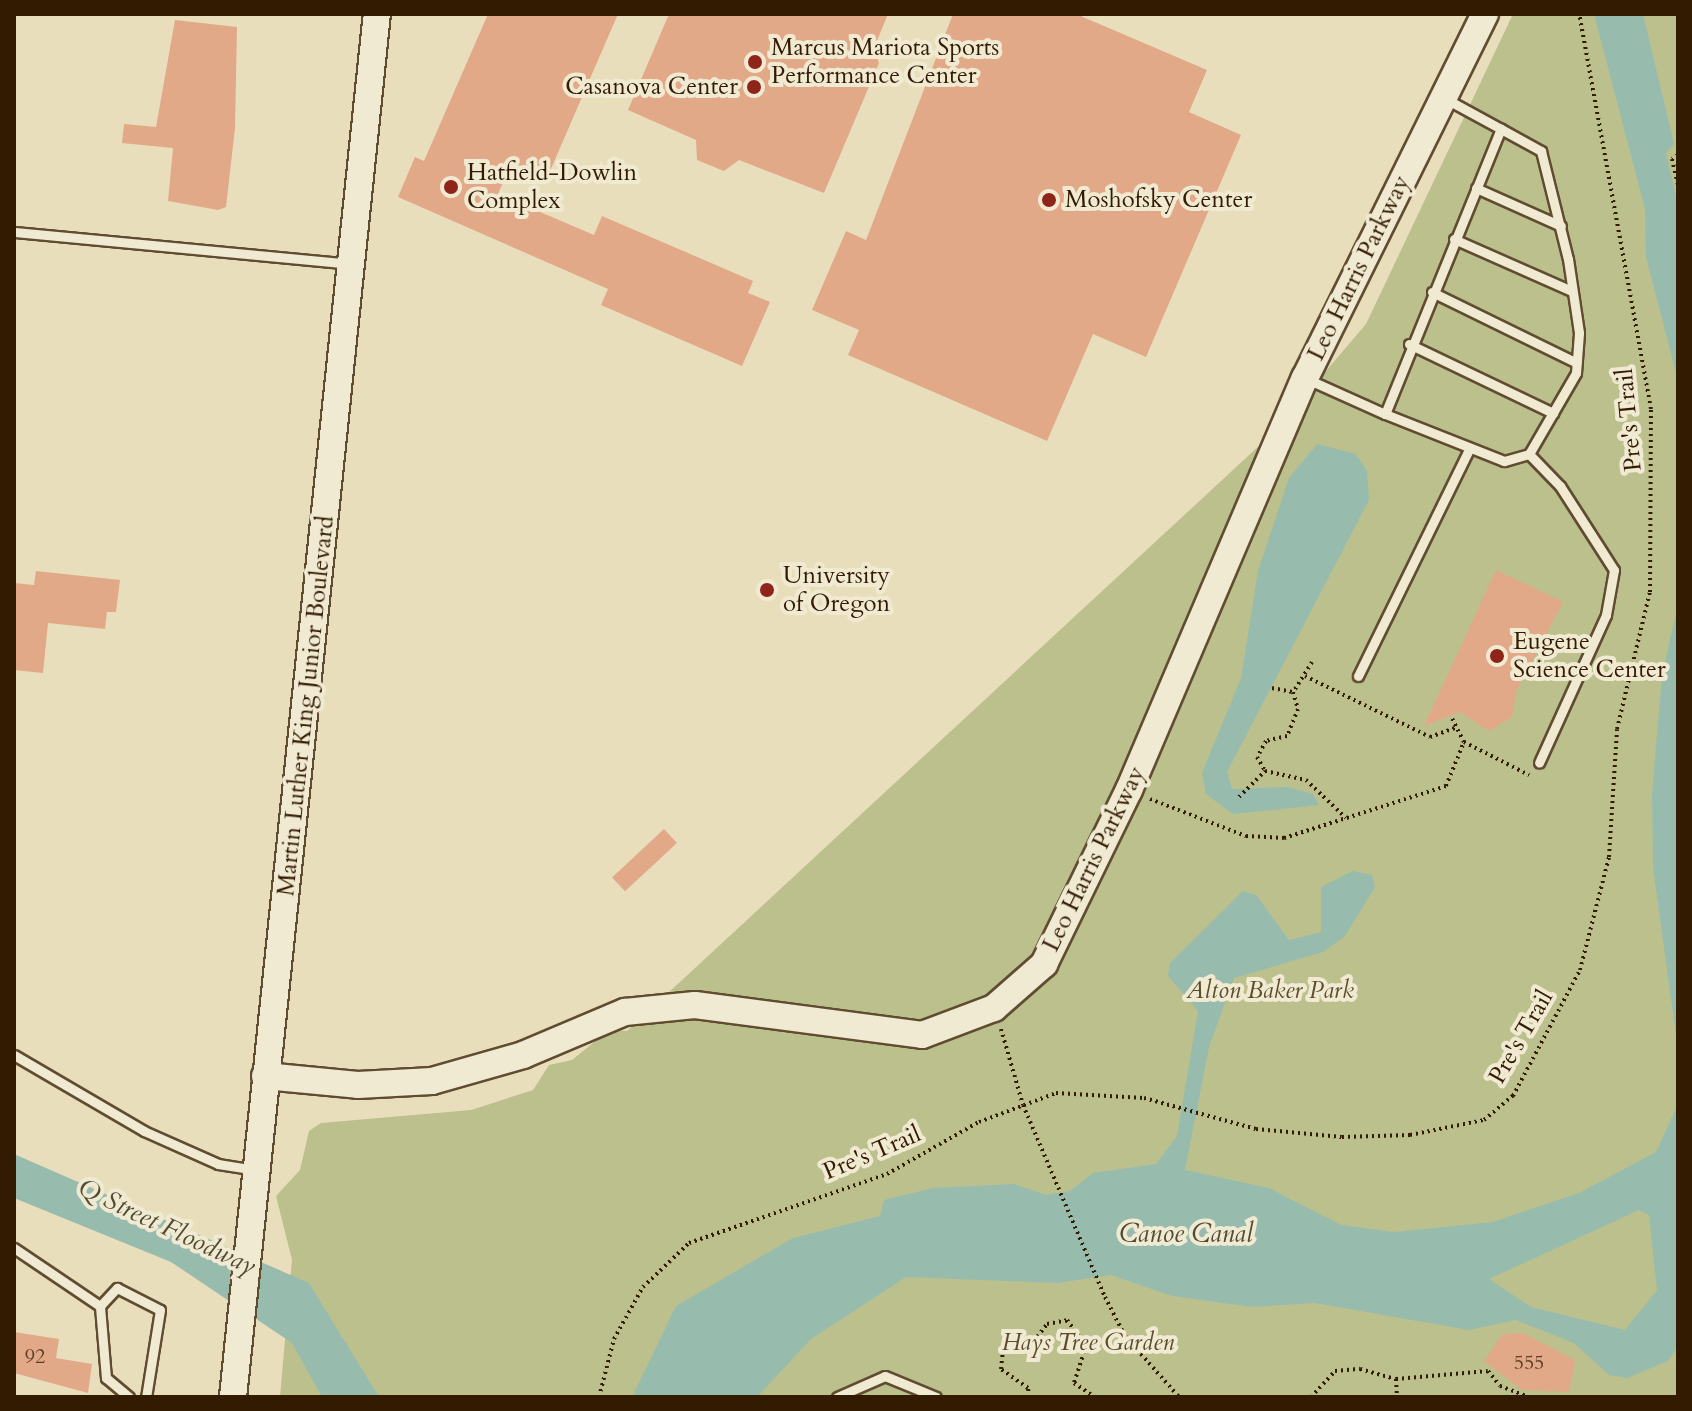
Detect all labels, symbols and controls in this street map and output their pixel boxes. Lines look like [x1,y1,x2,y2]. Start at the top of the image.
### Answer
place label: Marcus Mariota Sports Performance Center [771,34,999,90]
marker: Marcus Mariota Sports Performance Center [746,53,764,71]
place label: Casanova Center [565,73,738,101]
marker: Casanova Center [745,78,763,96]
place label: Hatfield-Dowlin Complex [467,159,637,215]
street label: Leo Harris Parkway [1302,171,1416,365]
marker: Hatfield-Dowlin Complex [442,178,460,196]
place label: Moshofsky Center [1065,186,1252,214]
marker: Moshofsky Center [1040,191,1058,209]
street label: Pre's Trail [1610,367,1648,473]
street label: Martin Luther King Junior Boulevard [272,514,340,898]
place label: University of Oregon [783,562,890,618]
marker: University of Oregon [758,581,776,599]
place label: Eugene Science Center [1513,628,1666,684]
marker: Eugene Science Center [1488,647,1506,665]
street label: Leo Harris Parkway [1037,762,1151,956]
park label: Alton Baker Park [1186,977,1354,1005]
street label: Pre's Trail [1483,985,1559,1089]
street label: Pre's Trail [819,1120,925,1186]
water label: Q Street Floodway [73,1172,261,1282]
water label: Canoe Canal [1119,1218,1253,1250]
park label: Hays Tree Garden [1002,1329,1174,1357]
house number: 92 [25,1344,45,1368]
house number: 555 [1514,1350,1544,1374]

